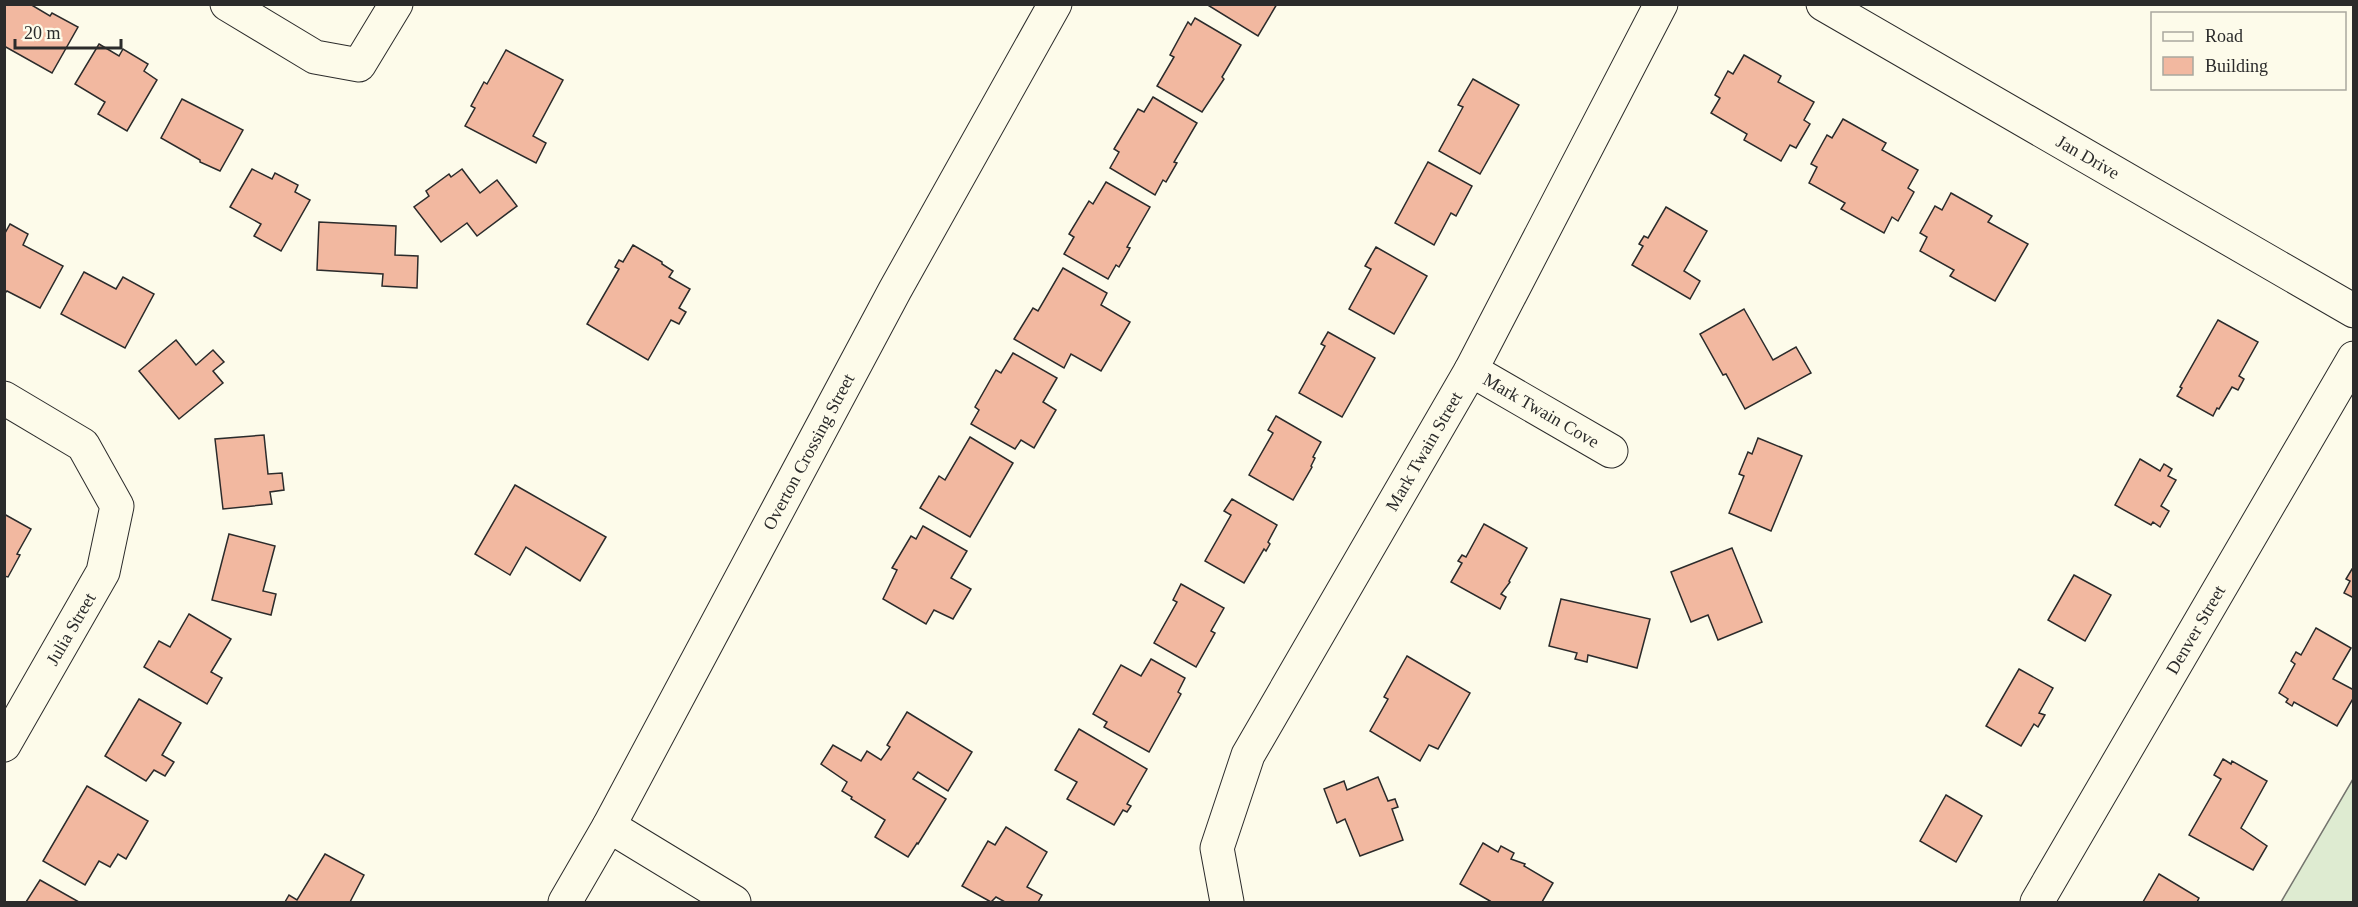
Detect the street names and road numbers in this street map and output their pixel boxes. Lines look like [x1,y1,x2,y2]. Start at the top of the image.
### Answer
street label: Jan Drive [2053,131,2123,183]
street label: Mark Twain Cove [1480,369,1603,452]
street label: Overton Crossing Street [759,370,858,533]
street label: Mark Twain Street [1382,388,1466,514]
street label: Denver Street [2162,582,2229,678]
street label: Julia Street [42,589,100,669]

